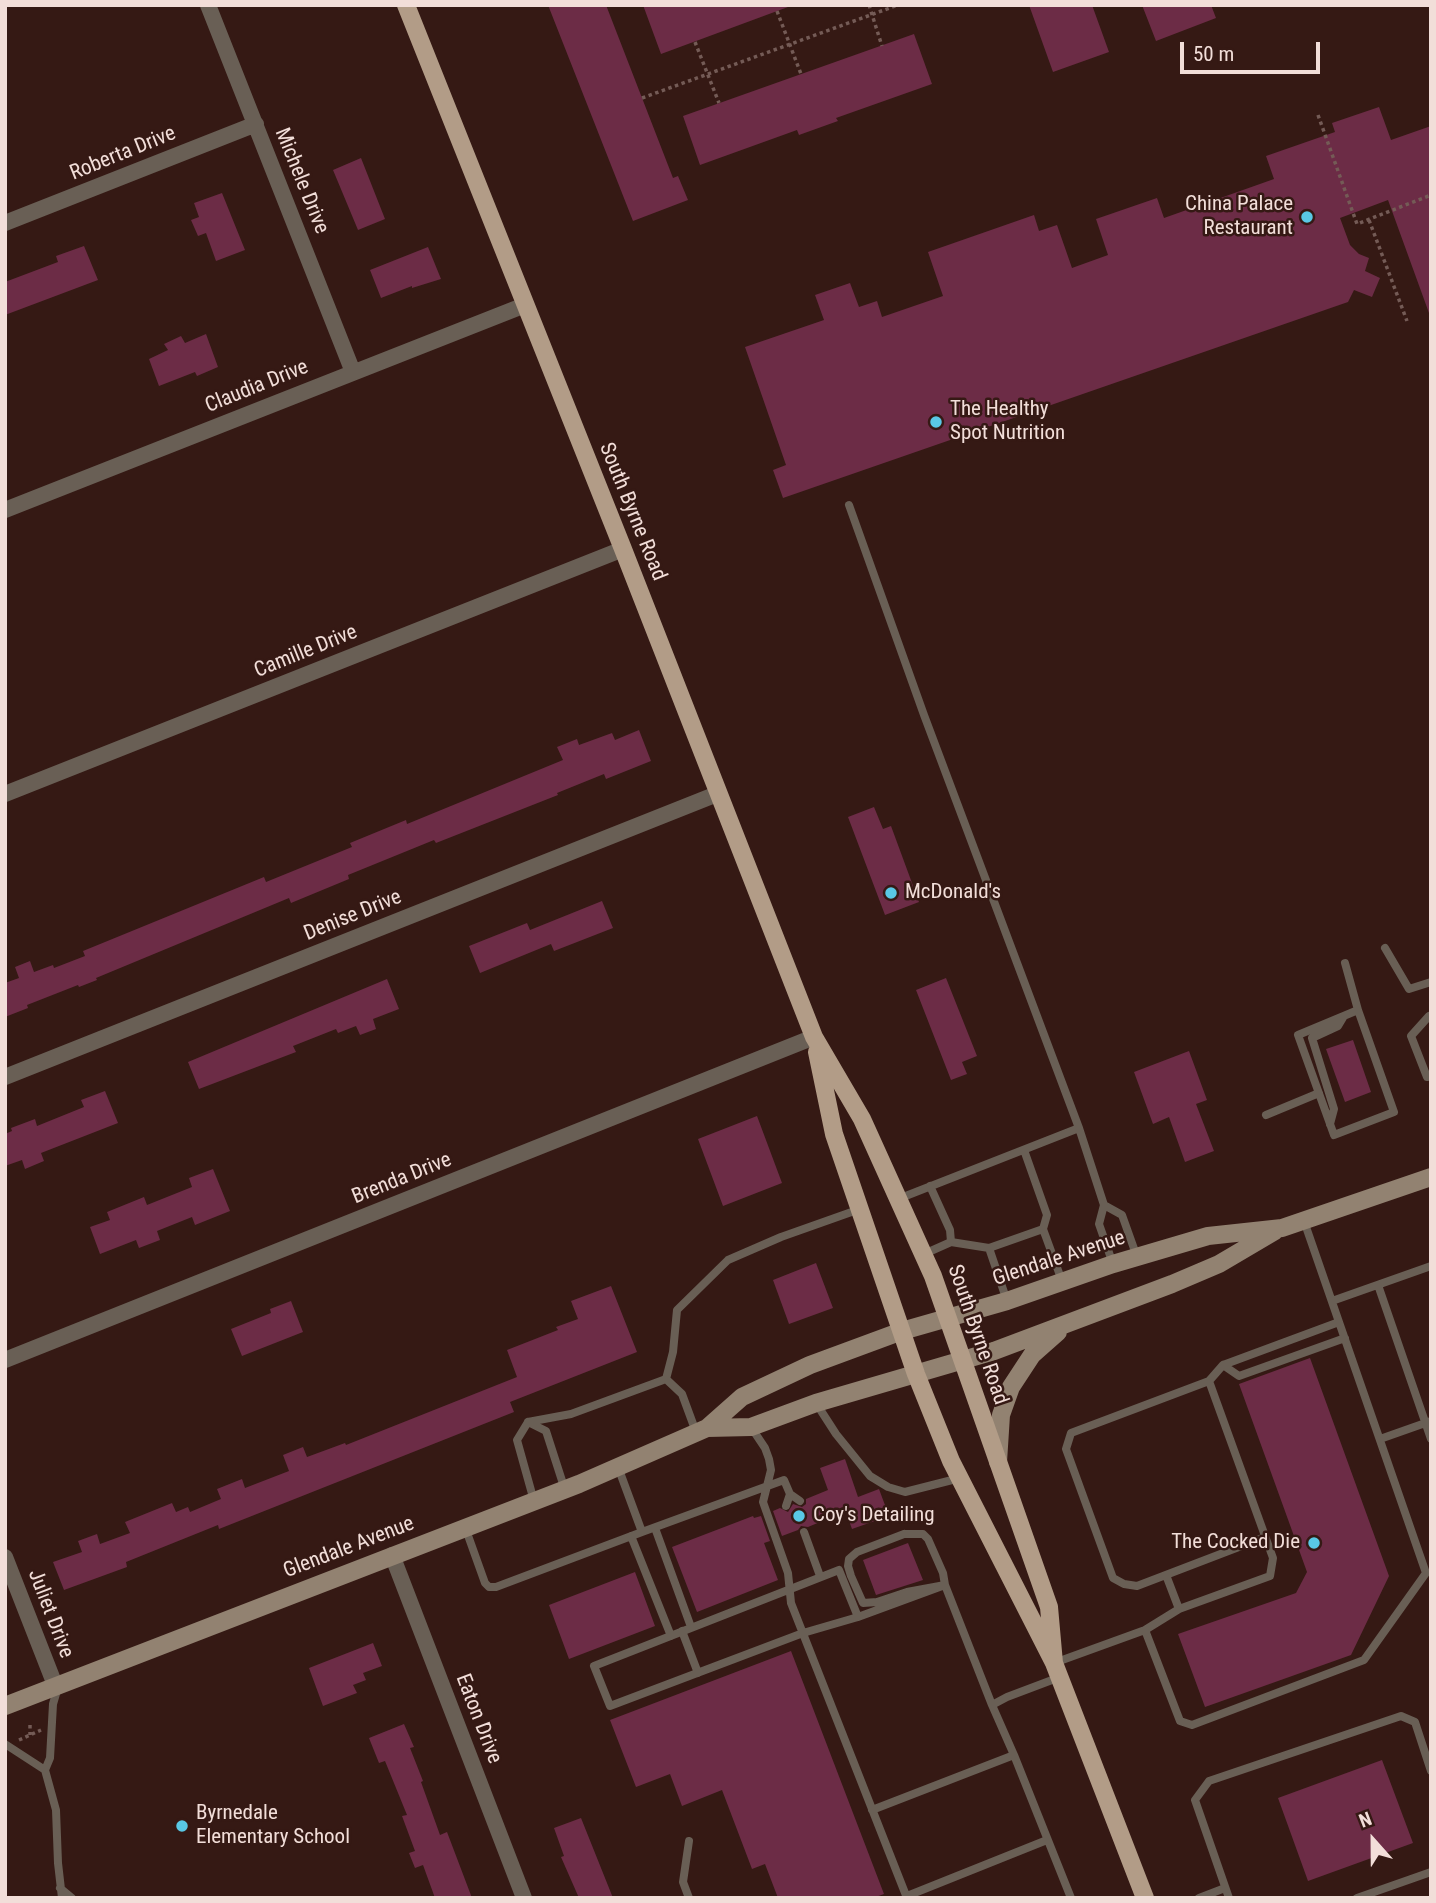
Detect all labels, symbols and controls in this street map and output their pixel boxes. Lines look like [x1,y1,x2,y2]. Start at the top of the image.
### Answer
scale bar [1184,28,1324,72]
text: 50 m [1193,42,1234,66]
street label: Roberta Drive [66,121,180,187]
street label: Michele Drive [268,124,334,238]
place label: China Palace Restaurant [1185,192,1293,242]
marker: China Palace Restaurant [1299,209,1315,225]
street label: Claudia Drive [202,355,312,419]
place label: The Healthy Spot Nutrition [950,397,1065,447]
marker: The Healthy Spot Nutrition [928,414,944,430]
street label: South Byrne Road [593,439,671,585]
street label: Camille Drive [251,620,361,684]
place label: McDonald's [905,880,1001,906]
street label: Denise Drive [301,885,405,947]
marker: McDonald's [883,885,899,901]
street label: Brenda Drive [349,1148,455,1210]
street label: Glendale Avenue [990,1226,1128,1292]
street label: South Byrne Road [941,1262,1013,1408]
place label: Coy's Detailing [813,1503,935,1529]
marker: Coy's Detailing [791,1508,807,1524]
street label: Glendale Avenue [280,1512,418,1584]
place label: The Cocked Die [1171,1530,1300,1556]
marker: The Cocked Die [1306,1535,1322,1551]
street label: Juliet Drive [22,1566,78,1662]
street label: Eaton Drive [449,1671,507,1767]
place label: Byrnedale Elementary School [196,1801,350,1851]
north arrow [1338,1805,1408,1875]
text: N [1356,1807,1375,1833]
marker: Byrnedale Elementary School [174,1818,190,1834]

